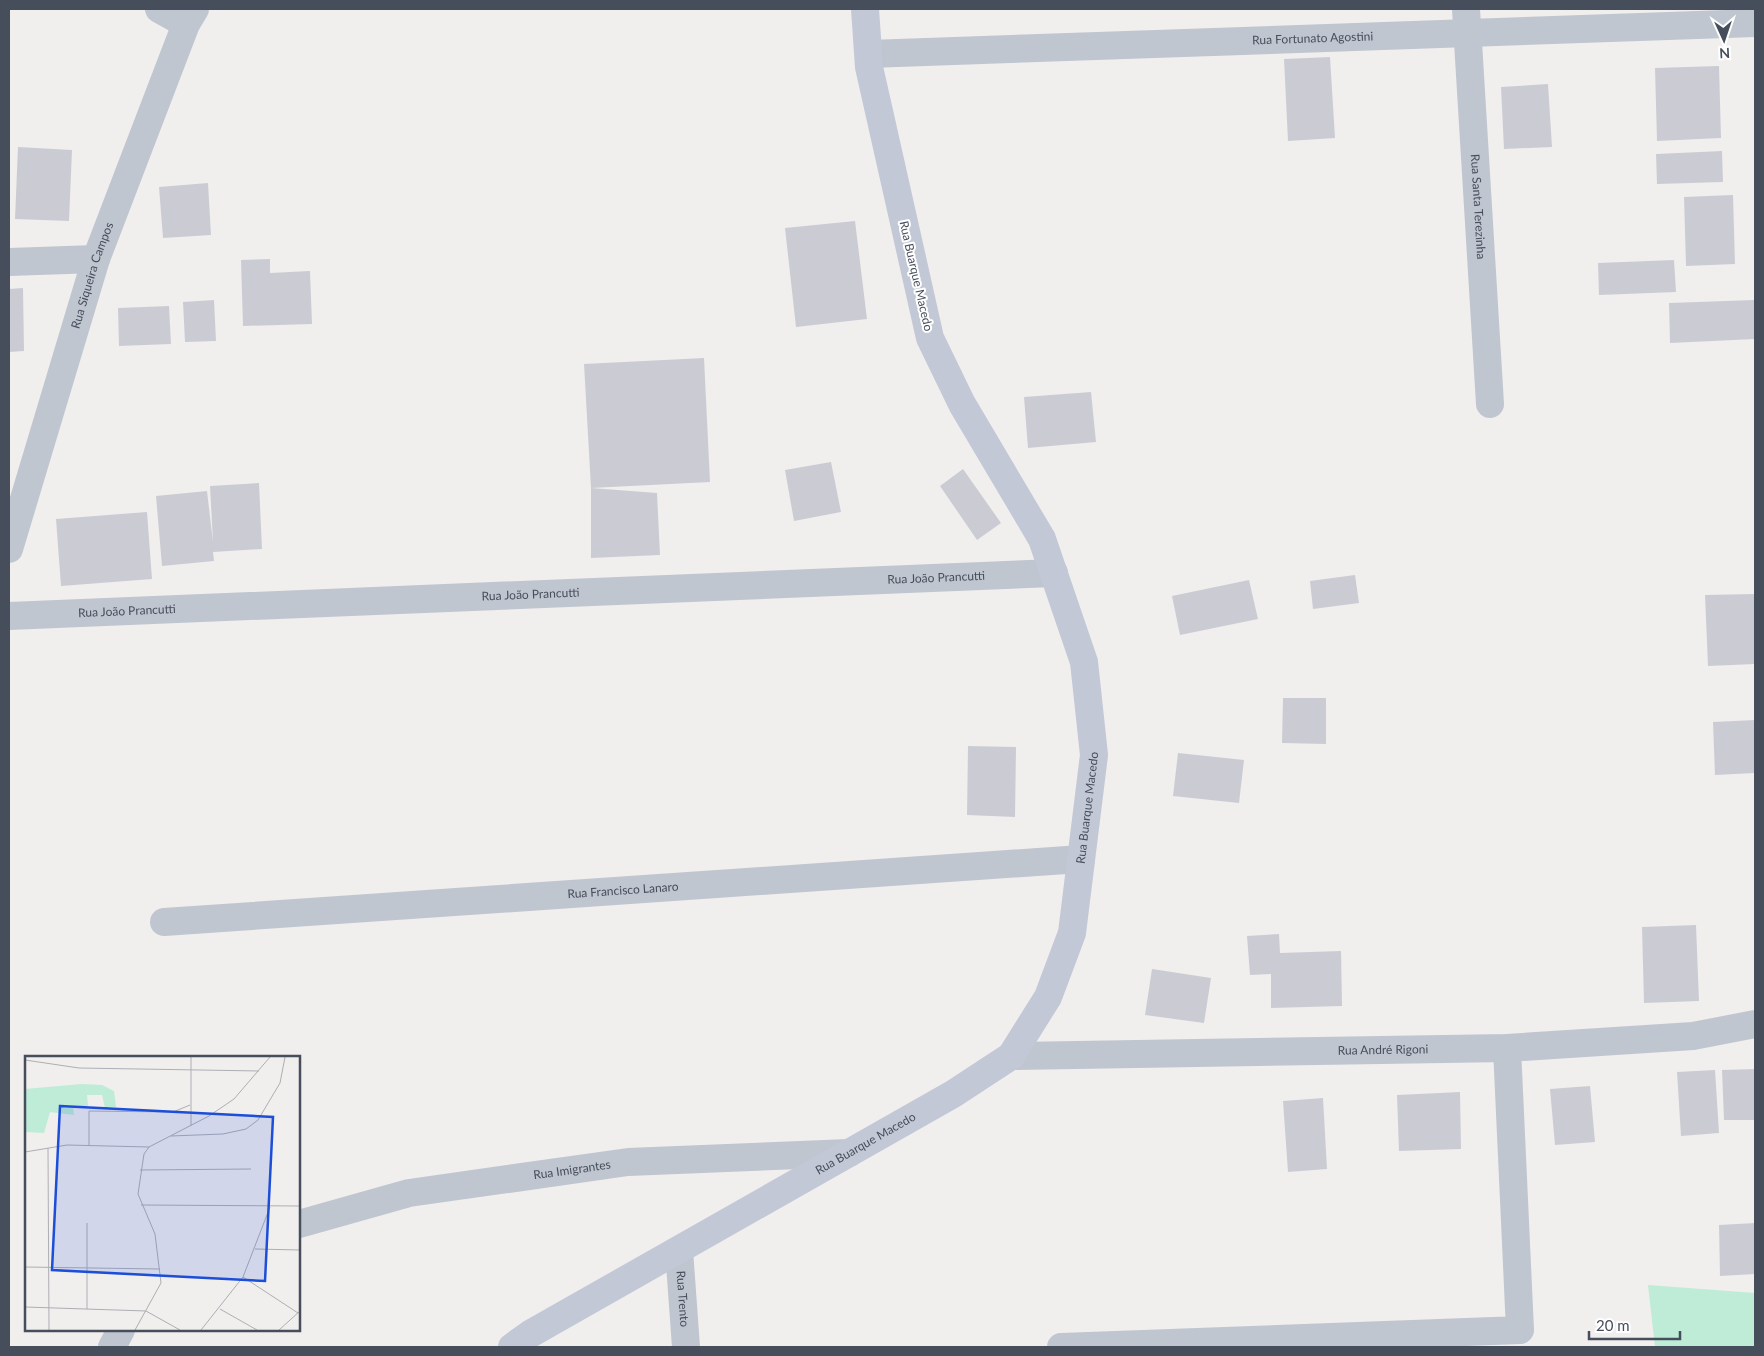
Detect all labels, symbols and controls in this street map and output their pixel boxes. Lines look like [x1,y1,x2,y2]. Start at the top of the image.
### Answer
north arrow [1699,15,1749,65]
street label: Rua Fortunato Agostini [1252,28,1374,48]
text: N [1719,45,1731,62]
street label: Rua Santa Terezinha [1468,154,1489,260]
street label: Rua Buarque Macedo [897,219,937,333]
street label: Rua Siqueira Campos [68,220,116,330]
street label: Rua João Prancutti [887,568,985,587]
street label: Rua João Prancutti [481,585,580,604]
street label: Rua João Prancutti [78,601,176,620]
street label: Rua Buarque Macedo [1073,751,1101,865]
street label: Rua Francisco Lanaro [567,879,679,901]
street label: Rua André Rigoni [1338,1041,1428,1058]
inset map [25,1056,300,1331]
street label: Rua Buarque Macedo [813,1109,918,1178]
street label: Rua Imigrantes [532,1157,612,1182]
street label: Rua Trento [674,1270,693,1328]
scale bar [1589,1308,1680,1340]
text: 20 m [1596,1316,1630,1334]

